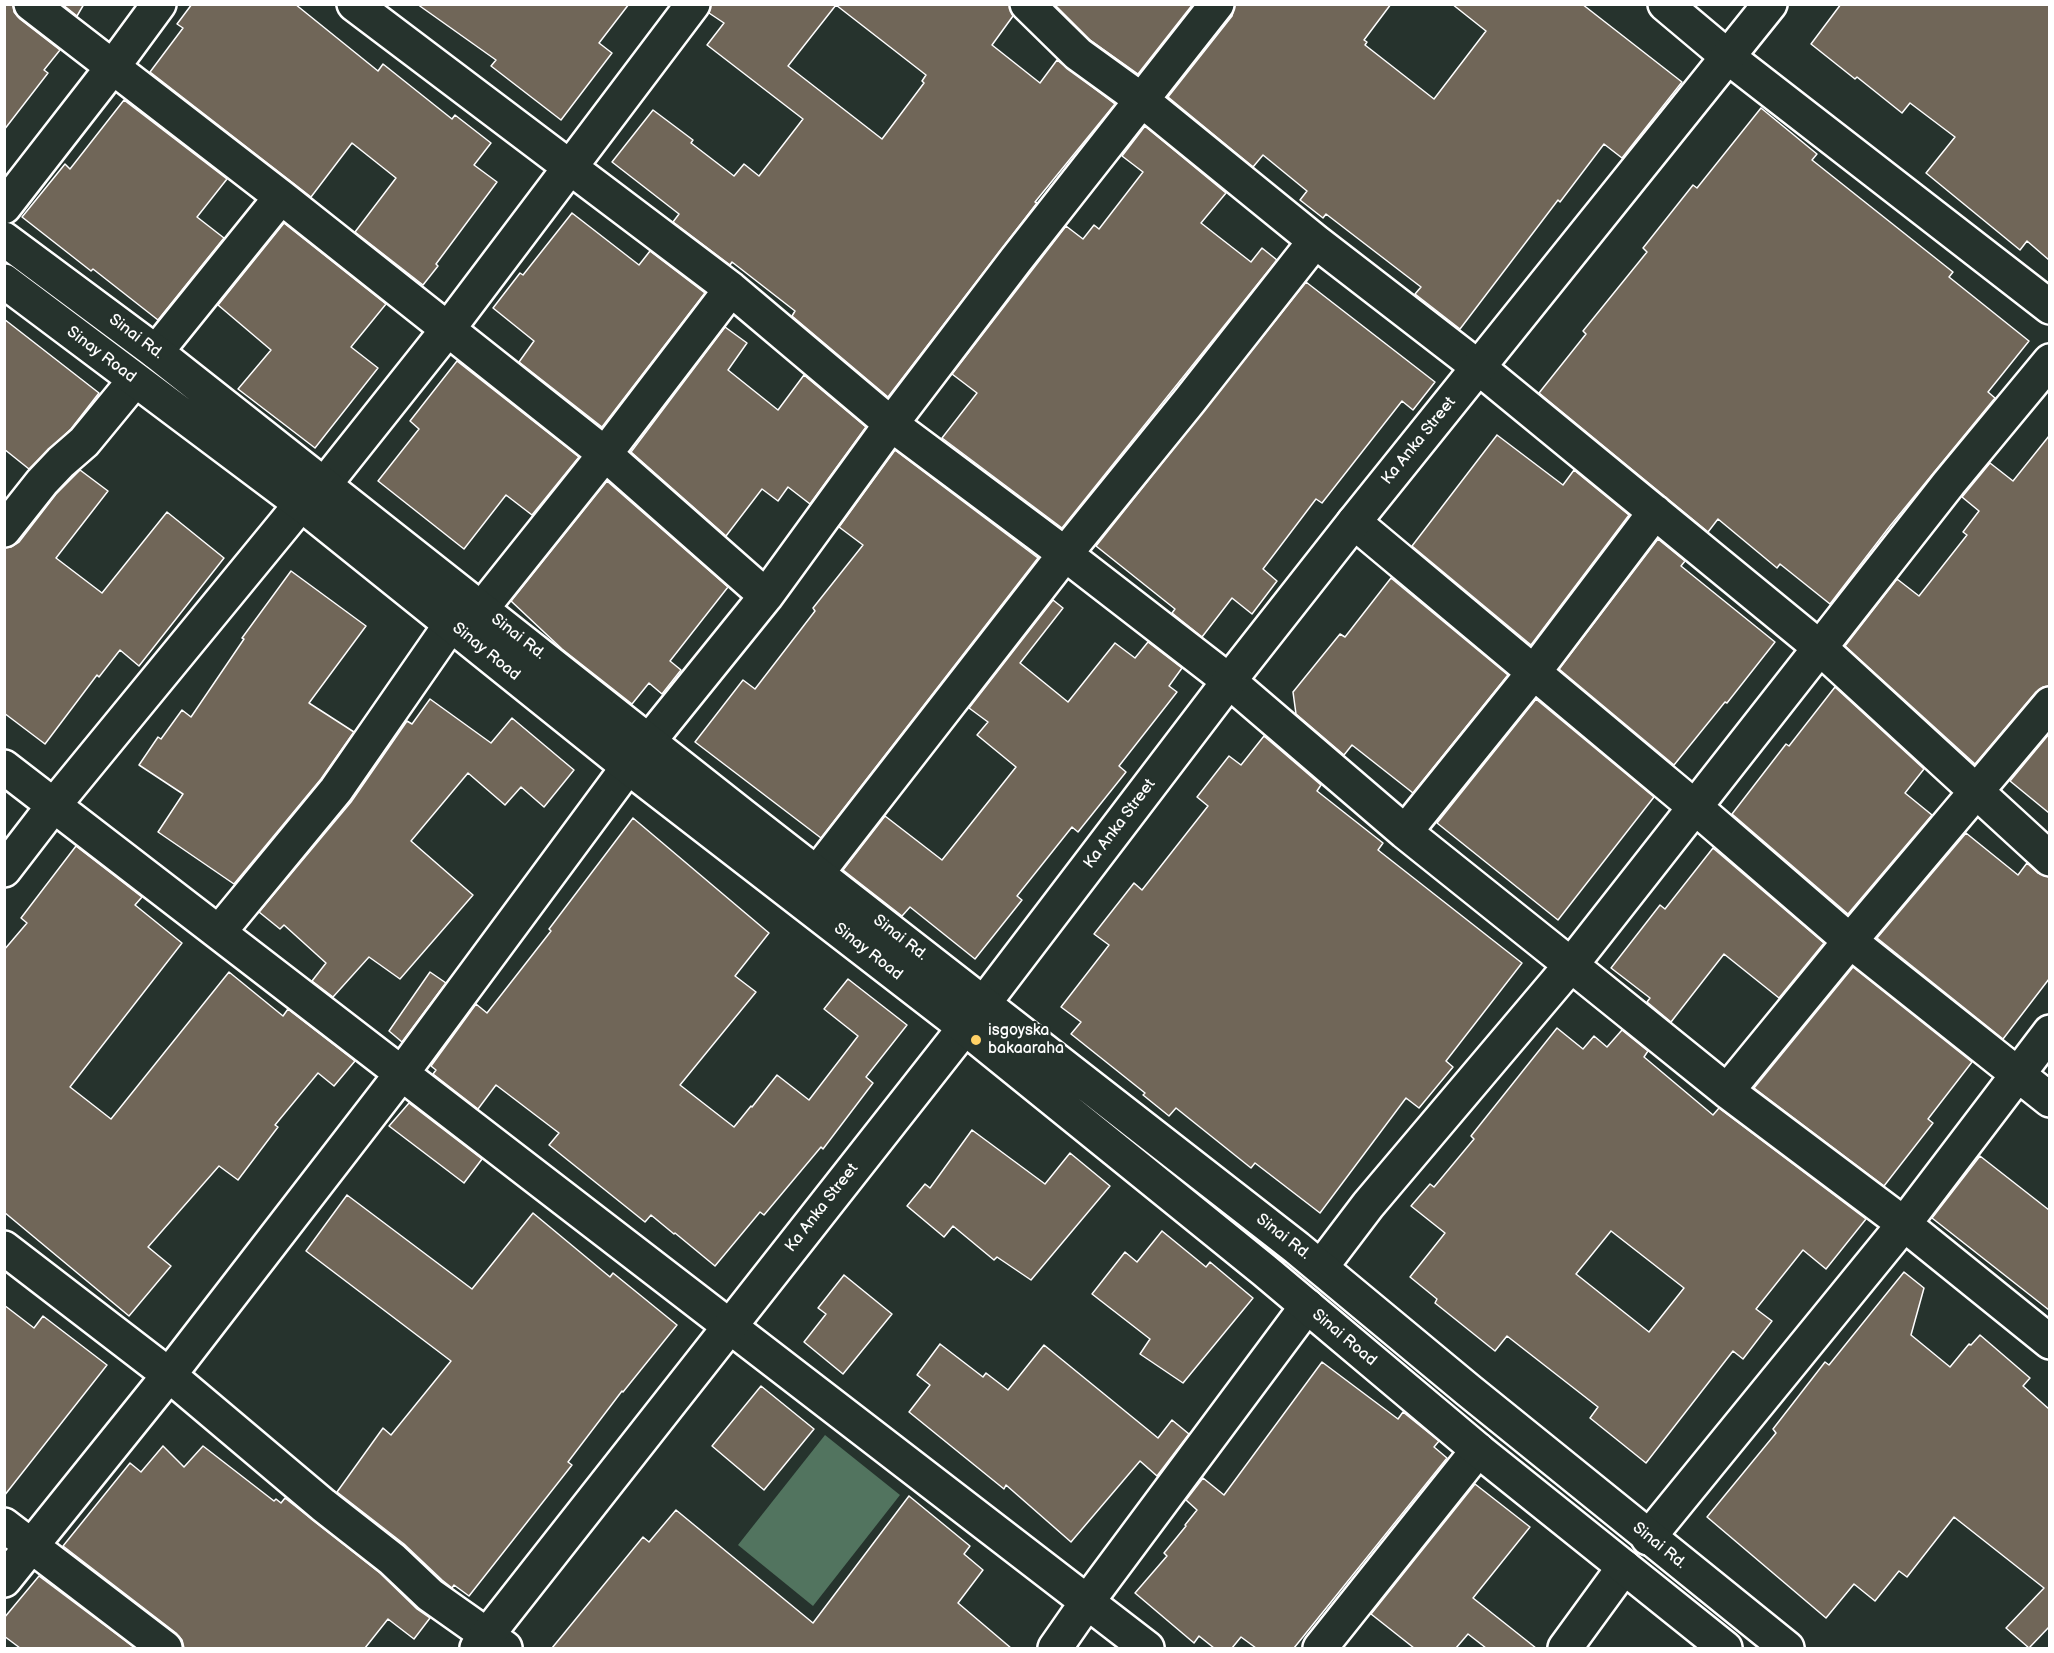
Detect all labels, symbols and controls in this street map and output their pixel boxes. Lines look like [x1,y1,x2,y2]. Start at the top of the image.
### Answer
street label: Sinai Rd. [105,310,167,364]
street label: Sinay Road [63,323,139,387]
street label: Ka Anka Street [1378,393,1460,489]
street label: Sinai Rd. [487,610,549,664]
street label: Sinay Road [448,619,524,685]
street label: Ka Anka Street [1080,775,1160,873]
street label: Sinai Rd. [869,911,931,965]
street label: Sinay Road [830,919,906,985]
place label: isgoyska bakaaraha [988,1021,1064,1059]
marker: isgoyska bakaaraha [969,1033,983,1047]
street label: Ka Anka Street [781,1160,863,1256]
street label: Sinai Rd. [1252,1210,1314,1264]
street label: Sinai Road [1308,1305,1380,1371]
street label: Sinai Rd. [1628,1519,1690,1573]

